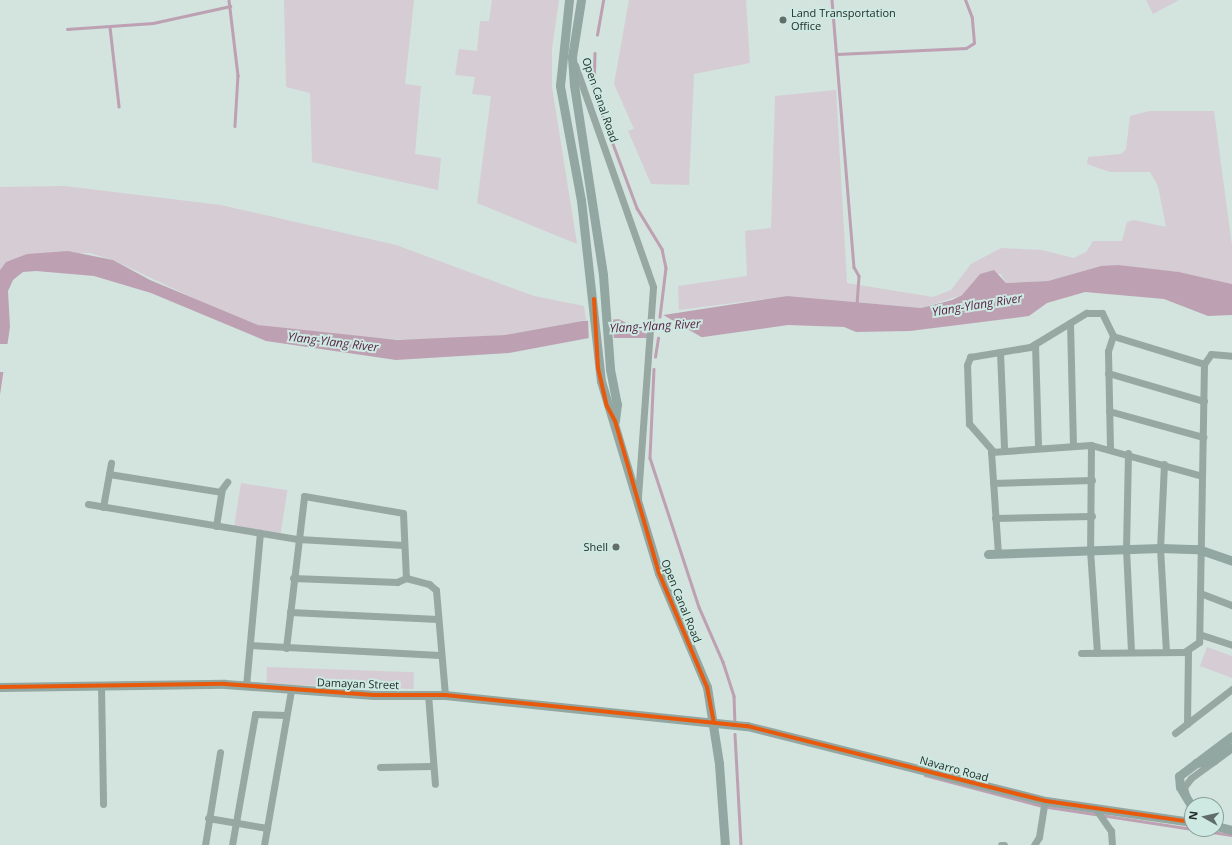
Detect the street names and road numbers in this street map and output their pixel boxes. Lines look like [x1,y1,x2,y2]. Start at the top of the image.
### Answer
street label: Open Canal Road [579,56,621,144]
street label: Open Canal Road [658,557,704,645]
street label: Damayan Street [317,676,399,692]
street label: Navarro Road [918,753,990,785]

